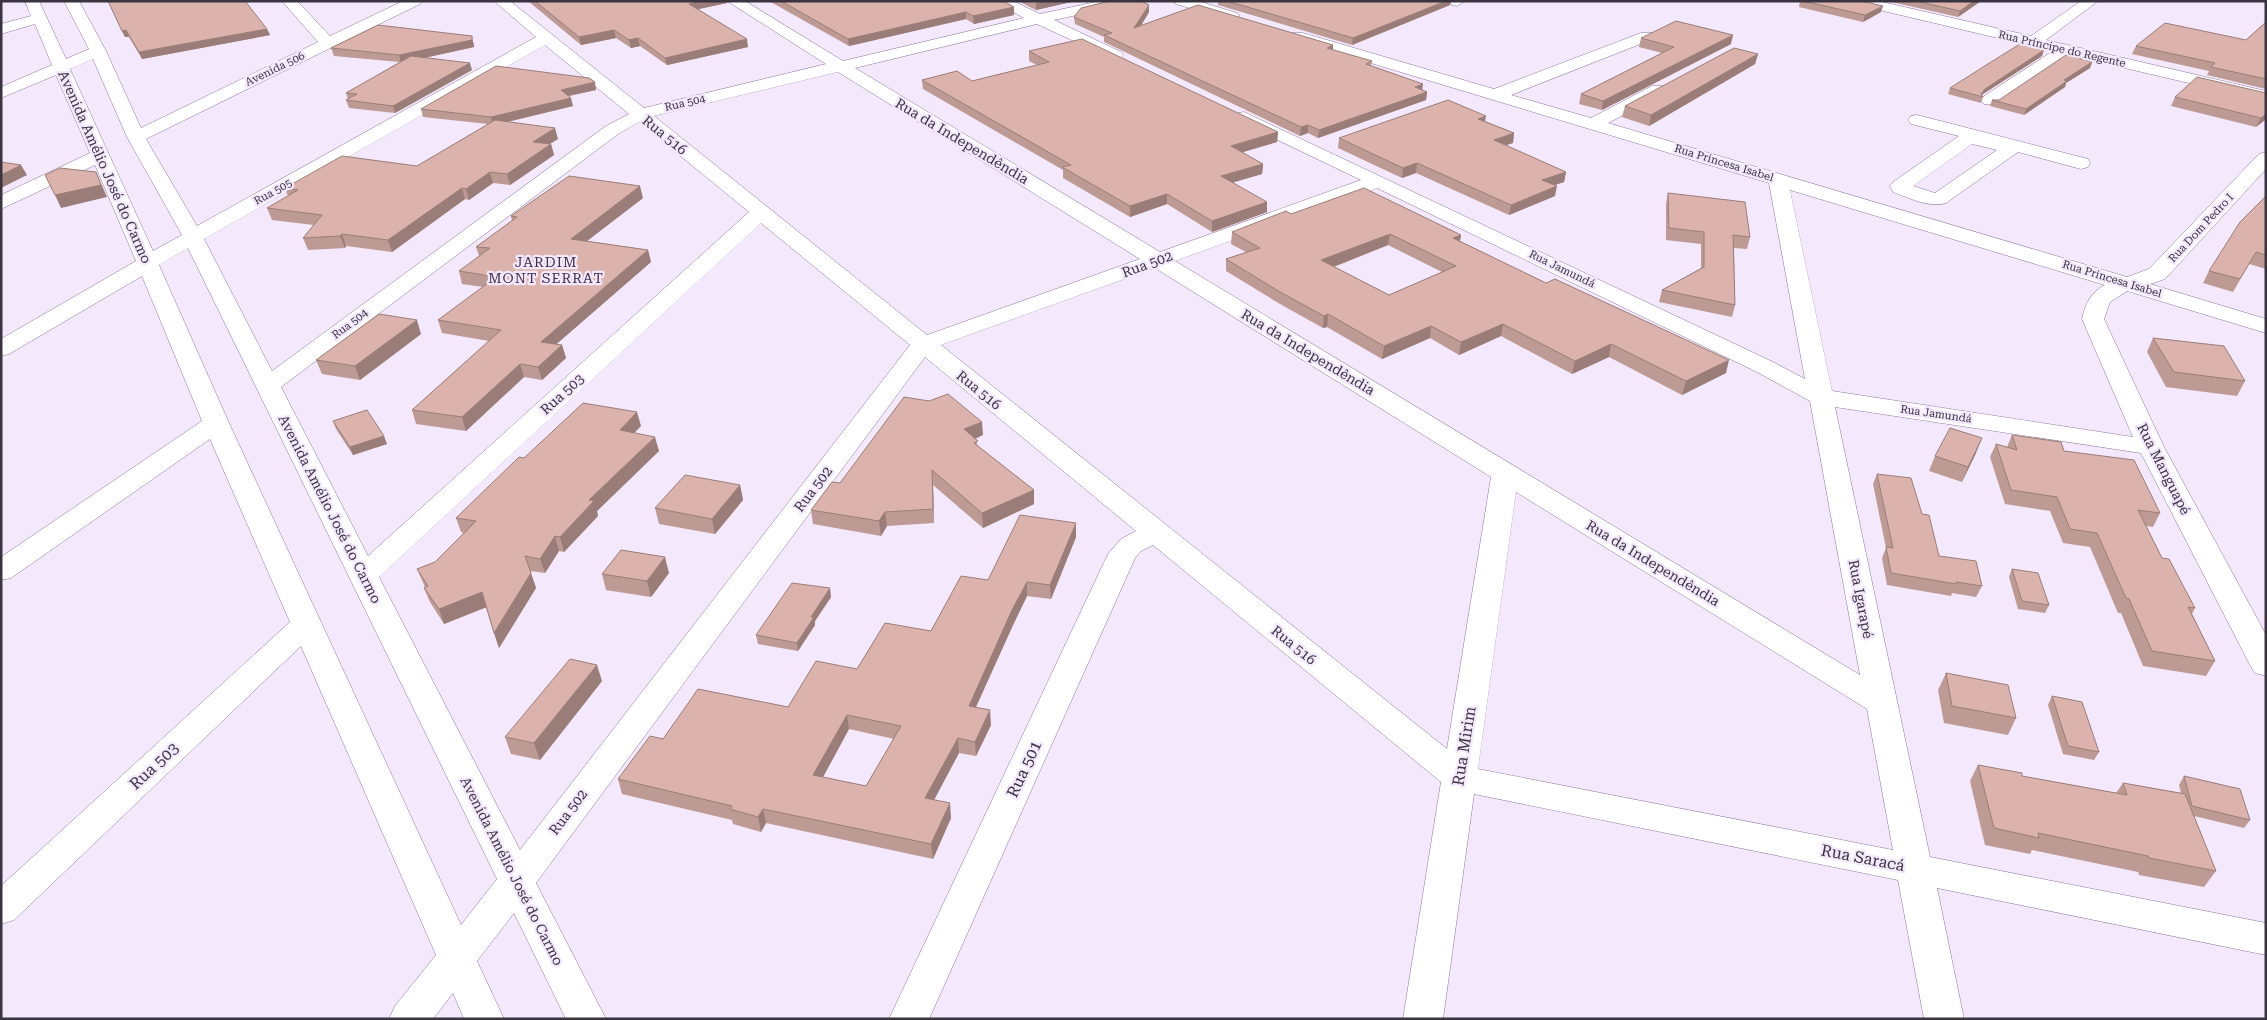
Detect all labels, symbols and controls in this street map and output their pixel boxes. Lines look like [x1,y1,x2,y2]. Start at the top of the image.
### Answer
street label: Rua Príncipe do Regente [1997,28,2127,70]
street label: Avenida 506 [243,49,307,89]
street label: Avenida Amélio José do Carmo [55,68,155,266]
street label: Rua 504 [663,92,708,114]
street label: Rua da Independêndia [892,95,1032,187]
street label: Rua 516 [639,112,691,158]
street label: Rua Princesa Isabel [1673,142,1776,184]
street label: Rua 505 [252,176,294,208]
street label: Rua Dom Pedro I [2166,191,2236,265]
street label: Rua 502 [1119,247,1175,281]
street label: Rua Jamundá [1527,247,1597,291]
district label: JARDIM MONT SERRAT [488,254,604,286]
street label: Rua Princesa Isabel [2061,258,2164,300]
street label: Rua 504 [330,306,371,342]
street label: Rua da Independêndia [1238,306,1378,398]
street label: Rua 516 [953,367,1005,413]
street label: Rua 503 [537,370,587,418]
street label: Rua Jamundá [1900,403,1973,425]
street label: Avenida Amélio José do Carmo [275,412,385,606]
street label: Rua Manguapé [2134,421,2194,518]
street label: Rua 502 [791,463,835,515]
street label: Rua da Independêndia [1583,517,1723,609]
street label: Rua Igarapé [1846,558,1877,640]
street label: Rua 516 [1268,622,1320,668]
street label: Rua Mirim [1448,705,1480,787]
street label: Rua 503 [125,738,183,794]
street label: Rua 501 [1003,738,1045,800]
street label: Avenida Amélio José do Carmo [457,774,567,968]
street label: Rua 502 [546,786,590,838]
street label: Rua Saracá [1820,841,1907,875]

